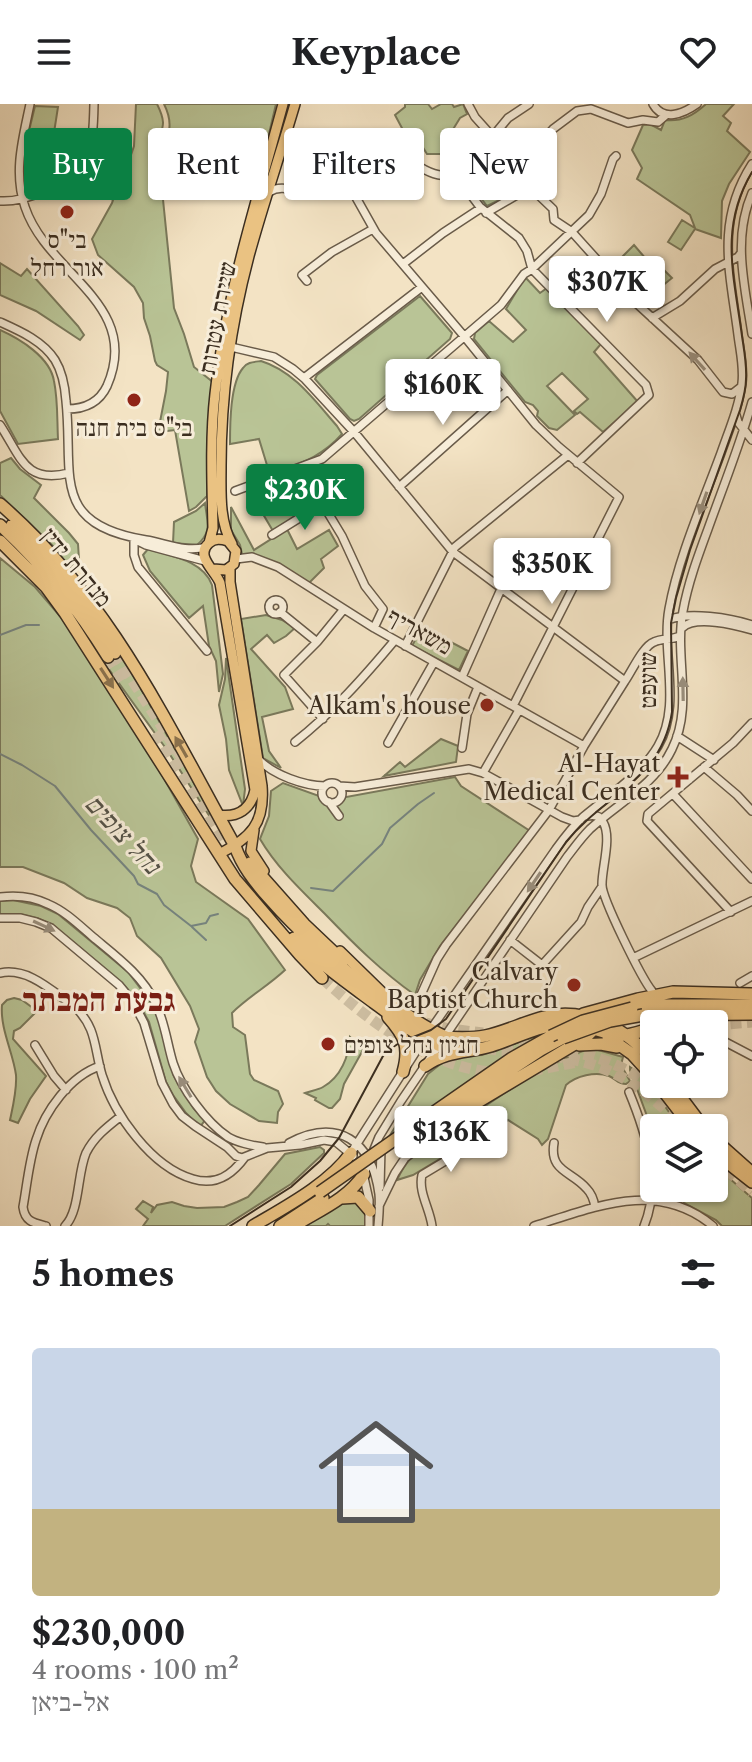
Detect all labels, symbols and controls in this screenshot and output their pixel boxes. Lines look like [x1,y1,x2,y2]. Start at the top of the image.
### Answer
icon: menu [32,30,76,74]
text: Keyplace [291,30,461,74]
icon: heart [676,30,720,74]
chip: Buy [24,128,132,200]
chip: Rent [148,128,268,200]
chip: Filters [284,128,424,200]
chip: New [440,128,557,200]
marker: בי"ס אור רחל [58,203,76,221]
place label: בי"ס אור רחל [30,225,104,282]
pin: $307K [551,256,663,324]
street label: שיירת עטרות [192,259,242,377]
text: $307K [567,266,647,298]
one-way arrow [688,352,706,371]
pin: $160K [387,359,499,427]
text: $160K [403,369,483,401]
marker: בי"ס בית חנה [125,391,143,409]
place label: בי"ס בית חנה [75,413,193,442]
pin: $230K [249,464,361,532]
text: $230K [264,474,346,506]
one-way arrow [696,491,708,515]
street label: מנהרת ידין [36,521,118,613]
pin: $350K [496,538,608,606]
text: $350K [512,548,592,580]
street label: משאריף [382,601,458,661]
street label: שועפט [633,651,662,709]
one-way arrow [99,668,114,689]
one-way arrow [676,676,689,701]
place label: Alkam's house [307,691,471,720]
marker: Alkam's house [478,696,496,714]
one-way arrow [174,736,188,758]
place label: Al-Hayat Medical Center [483,749,661,806]
marker: Al-Hayat Medical Center [667,766,689,788]
water label: נחל צופים [78,788,169,882]
one-way arrow [526,872,541,893]
one-way arrow [32,919,55,933]
place label: Calvary Baptist Church [387,957,559,1014]
marker: Calvary Baptist Church [565,976,583,994]
district label: גבעת המבתר [23,980,175,1019]
map controls [640,1010,728,1202]
button: locate [640,1010,728,1098]
place label: חניון נחל צופים [344,1030,479,1059]
marker: חניון נחל צופים [319,1035,337,1053]
one-way arrow [178,1076,192,1098]
pin: $136K [395,1106,507,1174]
button: layers [640,1114,728,1202]
text: $136K [412,1116,490,1148]
icon: filters [676,1252,720,1296]
text: 5 homes [32,1253,174,1295]
icon: home [304,1400,448,1544]
text: $230,000 [32,1612,185,1654]
text: 4 rooms · 100 m² [32,1654,239,1686]
text: אל-ביאן [32,1686,110,1718]

